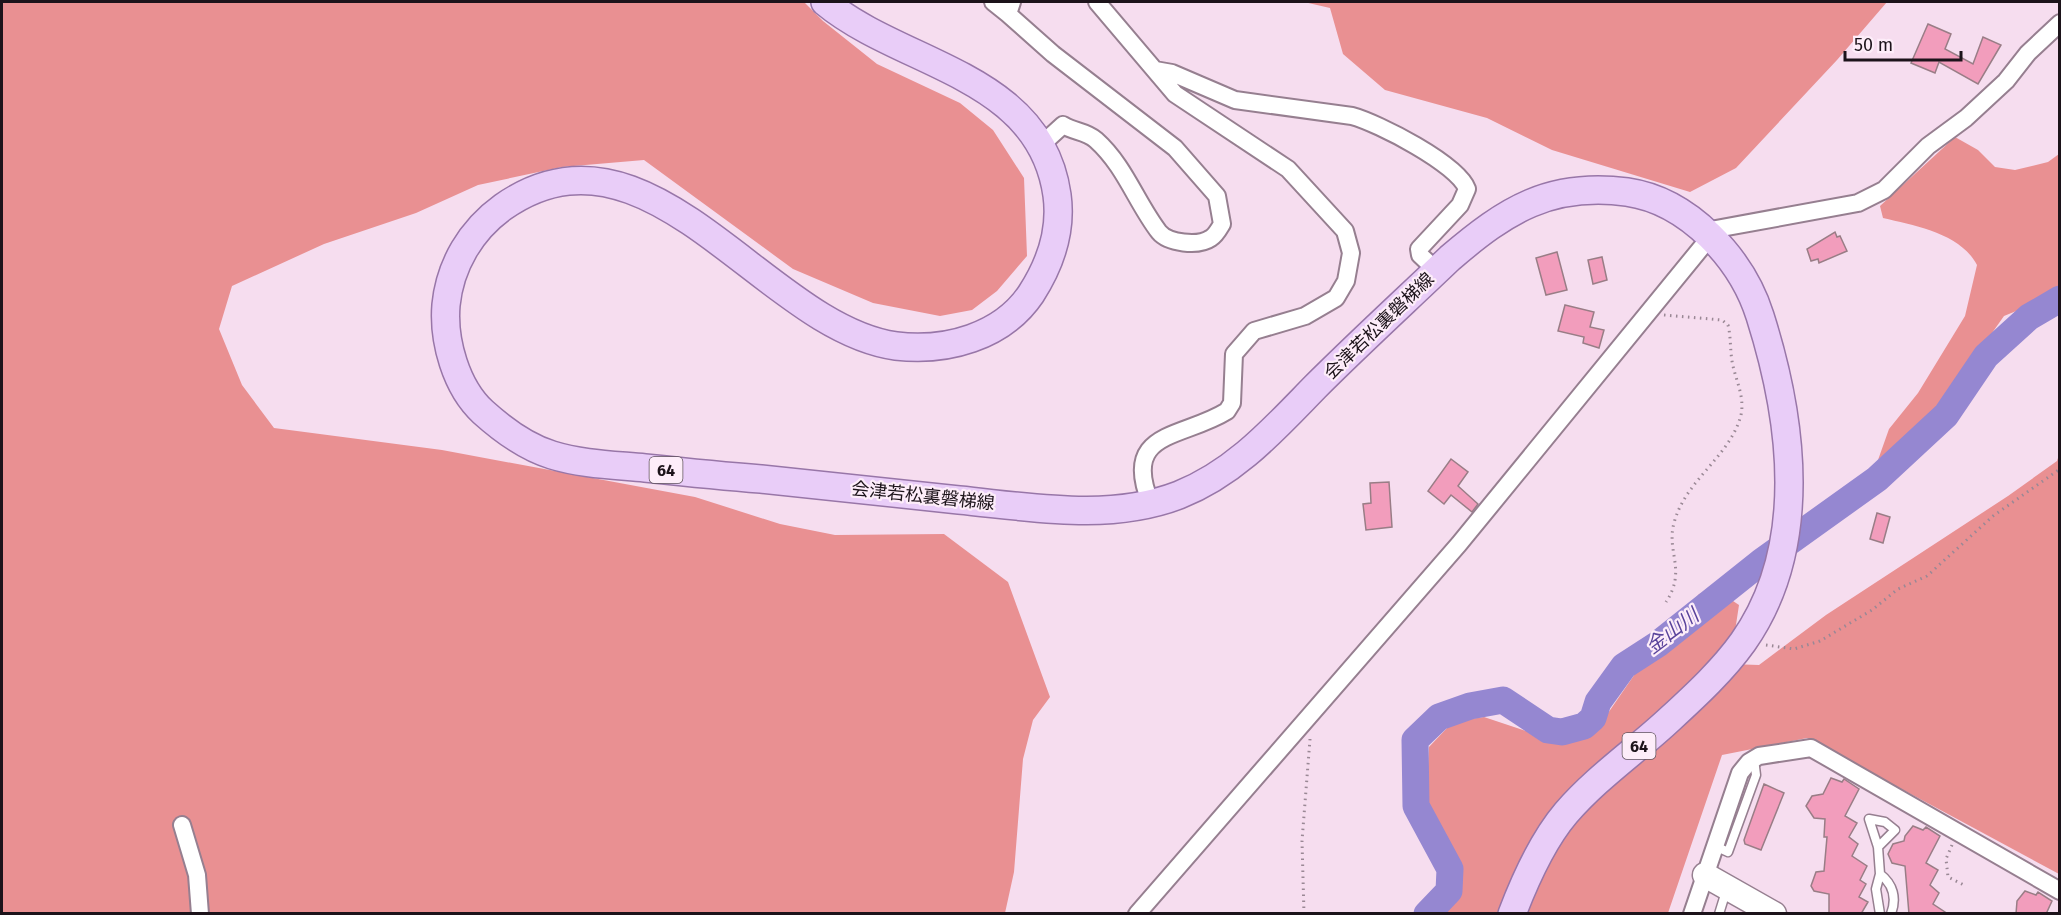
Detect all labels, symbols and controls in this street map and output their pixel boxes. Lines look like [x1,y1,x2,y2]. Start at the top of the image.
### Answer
scale bar [1845,24,1960,62]
text: 50 m [1854,34,1893,56]
street label: 会津若松裏磐梯線 [1320,268,1438,384]
road number: 64 [650,457,682,483]
street label: 会津若松裏磐梯線 [850,478,996,514]
water label: 金山川 [1641,602,1705,659]
road number: 64 [1622,733,1656,759]

